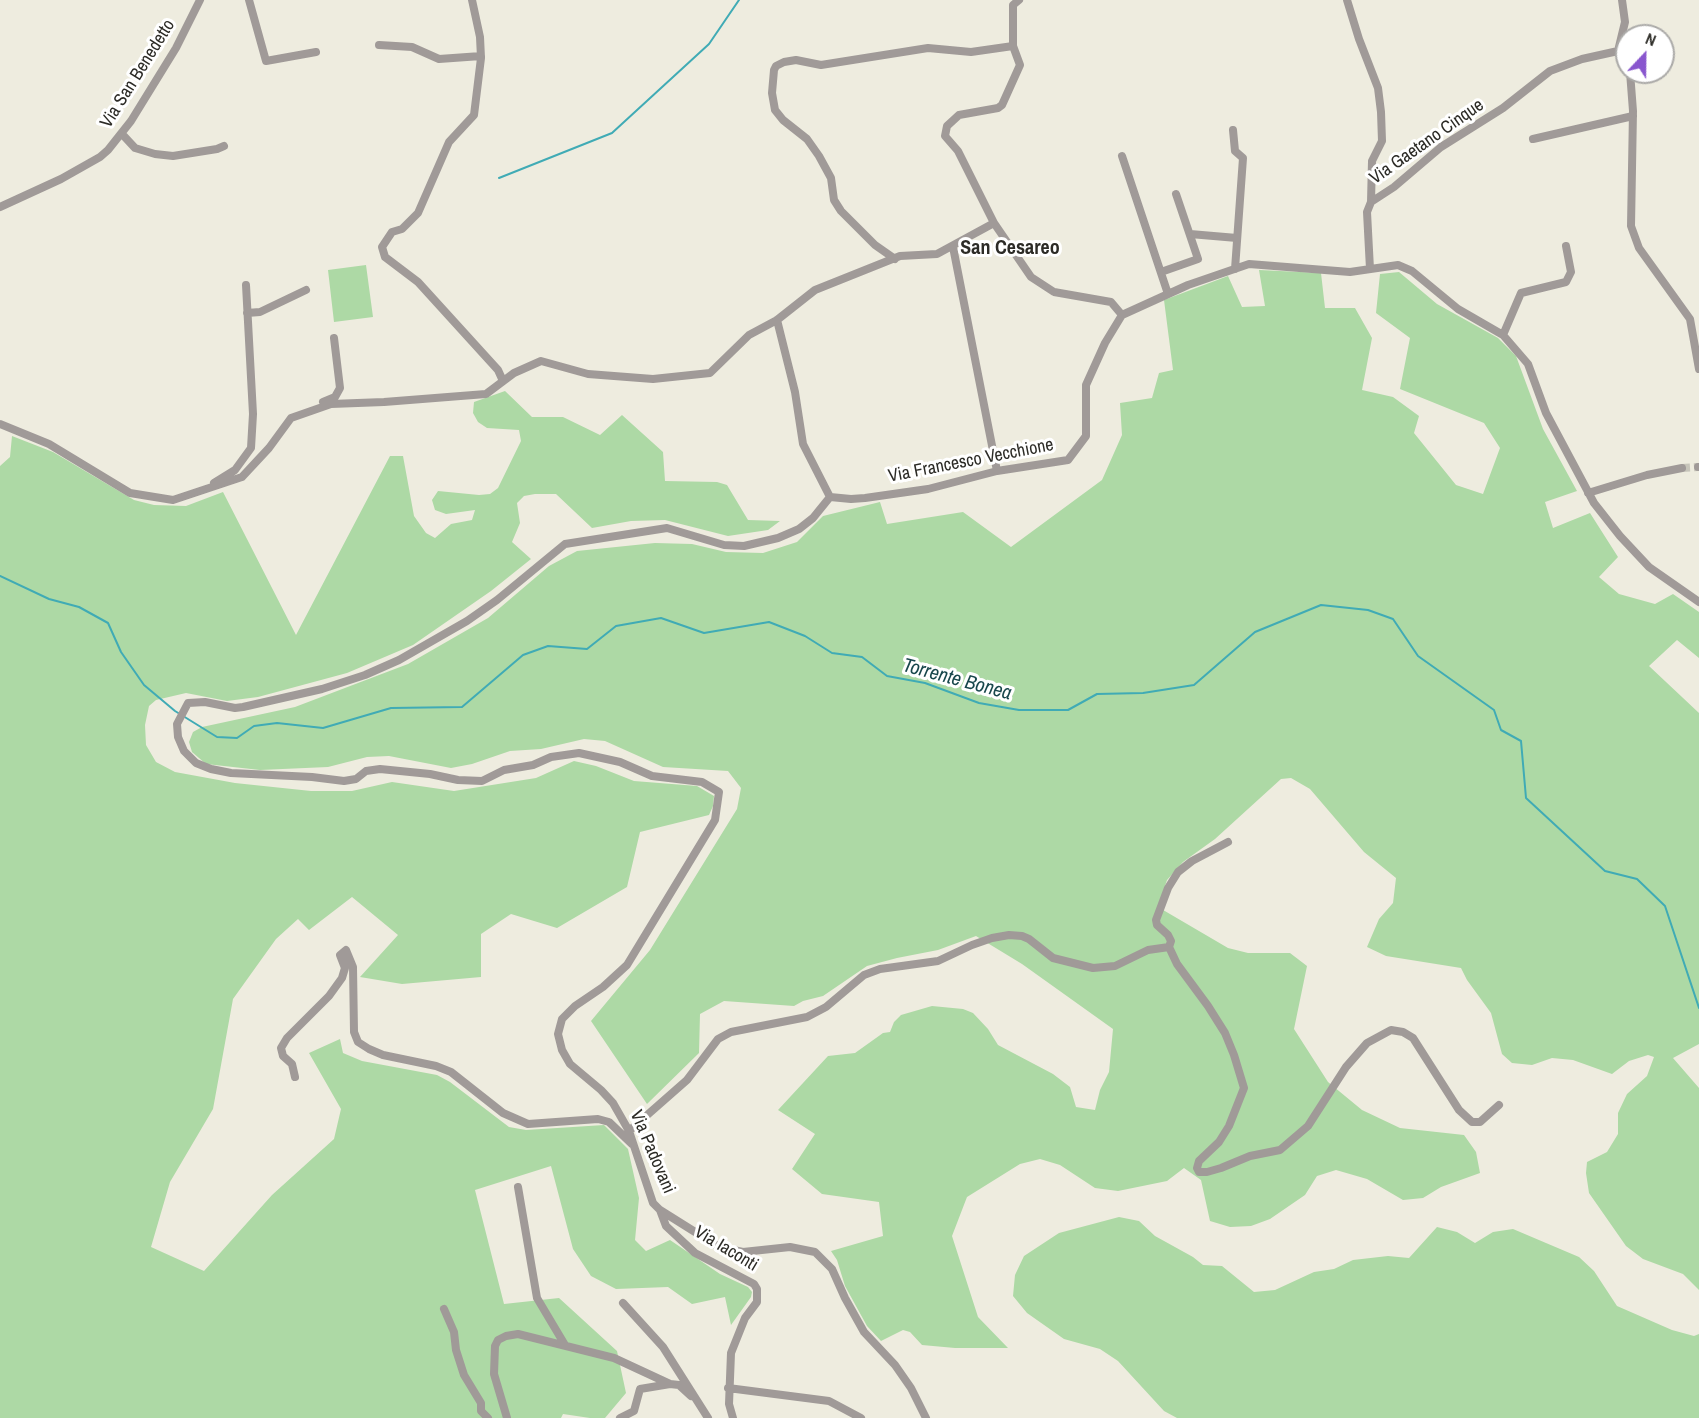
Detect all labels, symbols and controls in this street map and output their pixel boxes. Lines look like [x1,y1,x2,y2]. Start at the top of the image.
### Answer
street label: Via San Benedetto [96,16,180,132]
north arrow [1615,24,1675,84]
text: N [1642,27,1660,51]
street label: Via Gaetano Cinque [1366,95,1488,189]
district label: San Cesareo [960,237,1060,261]
street label: Via Francesco Vecchione [887,434,1055,488]
water label: Torrente Bonea [900,654,1014,706]
street label: Via Padovani [625,1107,679,1197]
street label: Via Iaconti [690,1222,762,1276]

